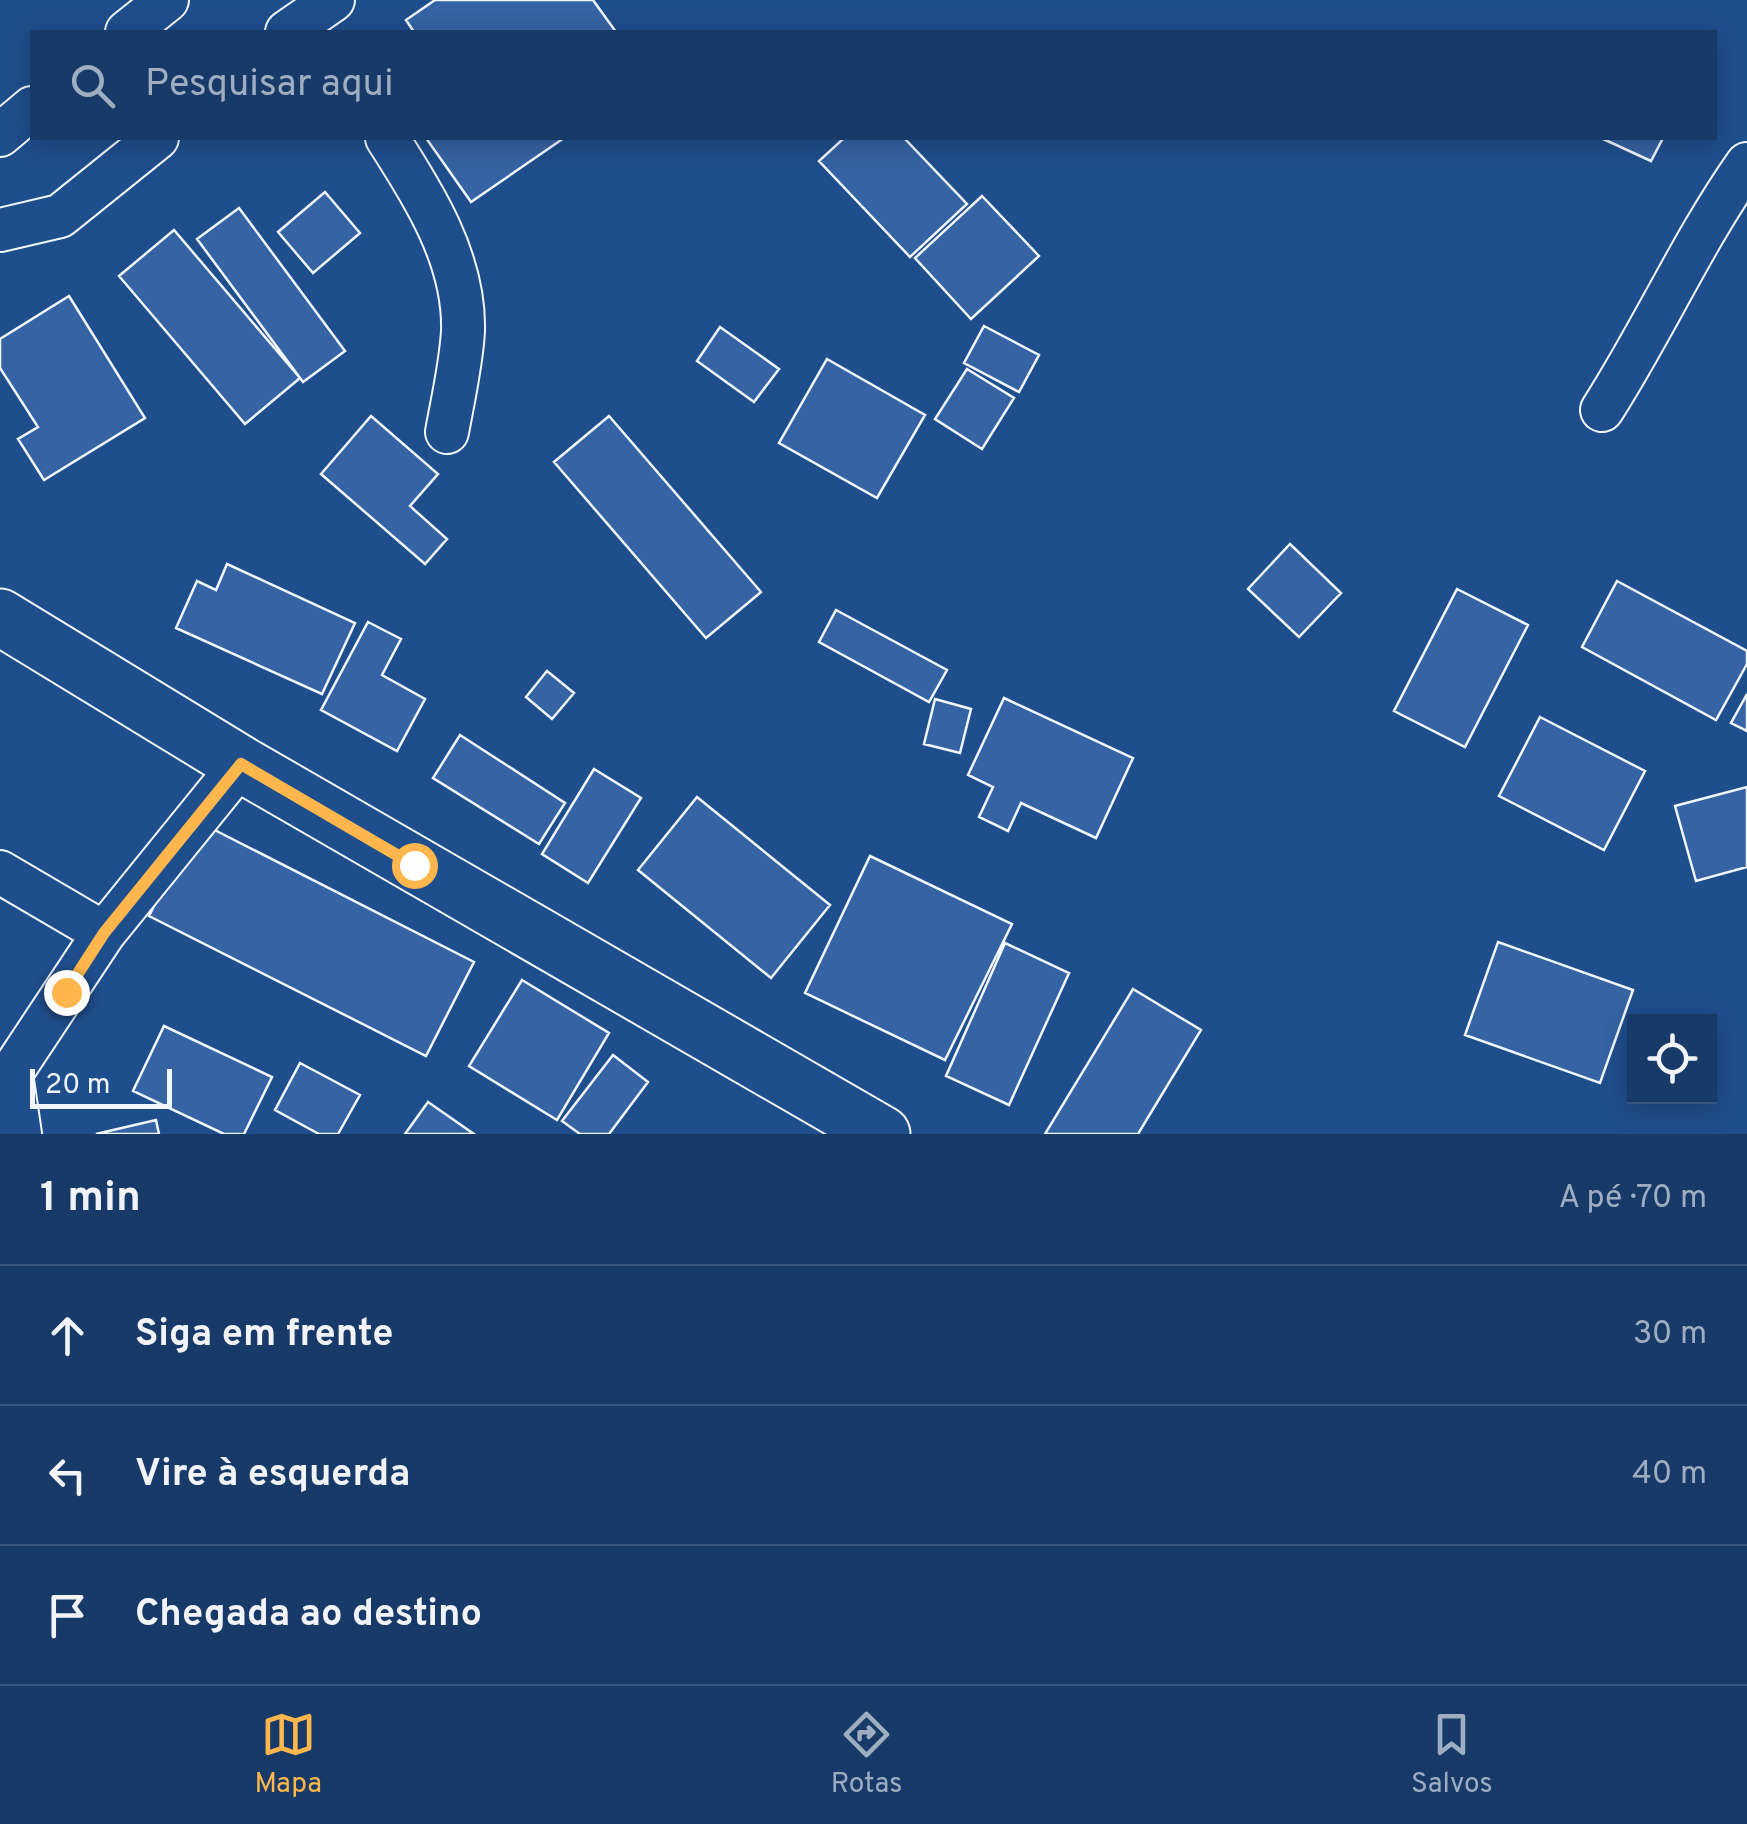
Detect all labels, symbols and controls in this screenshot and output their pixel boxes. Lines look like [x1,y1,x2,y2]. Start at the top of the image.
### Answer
search box [30,30,1717,140]
icon: search [65,58,120,113]
text: Pesquisar aqui [145,61,394,110]
route start [392,843,438,889]
route end [44,970,90,1016]
map controls [1627,1014,1717,1104]
button: locate [1627,1014,1717,1104]
scale bar [30,1064,172,1108]
text: 20 m [45,1068,110,1104]
text: 1 min [40,1173,141,1226]
text: A pé · 70 m [1559,1179,1707,1219]
icon: ahead [40,1308,95,1363]
text: Siga em frente [135,1311,394,1360]
text: 30 m [1633,1315,1707,1355]
icon: left [40,1448,95,1503]
text: Vire à esquerda [135,1451,410,1500]
text: 40 m [1632,1455,1707,1495]
icon: arrive [40,1588,95,1643]
text: Chegada ao destino [135,1591,482,1640]
tab: Mapa [254,1707,322,1803]
tab: Rotas [831,1707,902,1803]
tab: Salvos [1411,1707,1493,1803]

